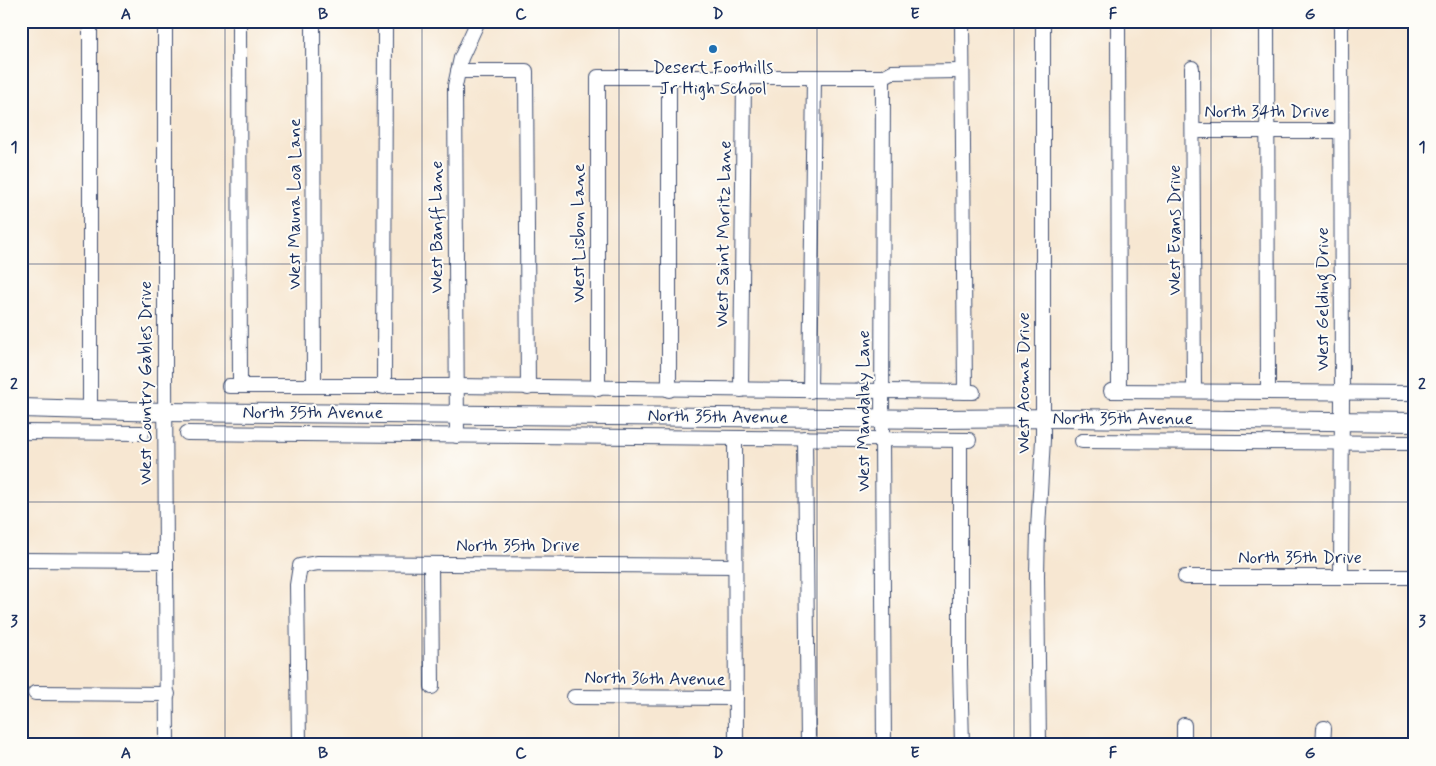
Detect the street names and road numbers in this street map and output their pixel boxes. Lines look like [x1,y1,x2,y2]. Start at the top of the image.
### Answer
street label: North 34th Drive [1204,100,1330,124]
street label: West Mauna Loa Lane [283,118,307,290]
street label: West Saint Moritz Lane [710,140,738,328]
street label: West Banff Lane [425,161,449,293]
street label: West Lisbon Lane [567,163,591,303]
street label: West Evans Drive [1163,165,1187,295]
street label: West Gelding Drive [1311,227,1337,371]
street label: West Country Gables Drive [134,281,158,485]
street label: West Acoma Drive [1012,312,1036,454]
street label: West Mandalay Lane [852,330,876,492]
street label: North 35th Avenue [243,401,384,425]
street label: North 35th Avenue [647,404,789,430]
street label: North 35th Avenue [1053,407,1194,431]
street label: North 35th Drive [456,534,580,558]
street label: North 35th Drive [1238,546,1362,570]
street label: North 36th Avenue [584,666,726,692]

